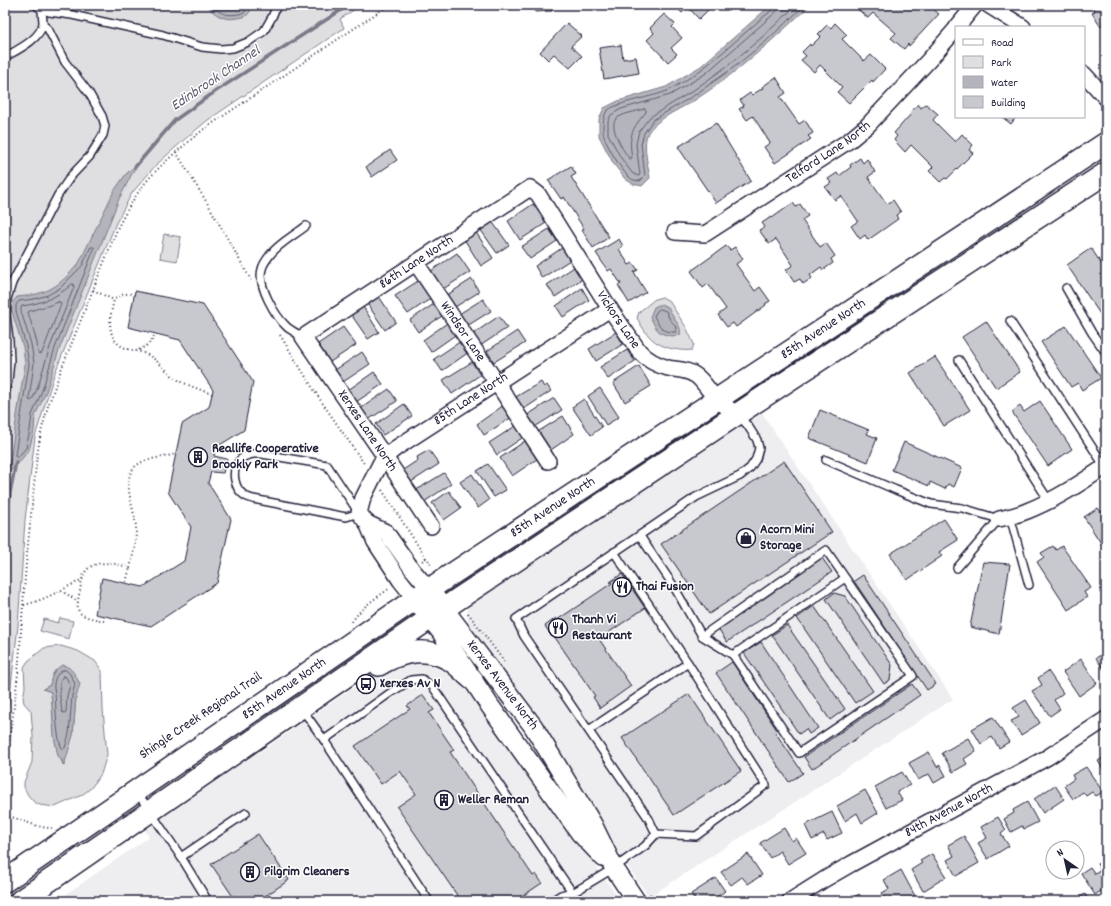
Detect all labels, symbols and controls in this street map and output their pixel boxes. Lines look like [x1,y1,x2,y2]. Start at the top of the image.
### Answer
legend [955,26,1085,118]
text: Road [991,35,1013,52]
water label: Edinbrook Channel [167,40,266,117]
text: Park [991,55,1012,72]
text: Water [991,75,1018,92]
text: Building [991,95,1026,112]
street label: Telford Lane North [782,116,875,189]
street label: 86th Lane North [375,231,458,294]
street label: Vickors Lane [591,287,645,353]
street label: 85th Avenue North [777,294,870,365]
street label: Windsor Lane [435,298,490,366]
street label: 85th Lane North [430,368,512,431]
street label: Xerxes Lane North [332,386,402,476]
place label: Reallife Cooperative Brookly Park [212,439,319,475]
building icon: Reallife Cooperative Brookly Park [187,446,209,468]
street label: 85th Avenue North [506,472,599,543]
place label: Acorn Mini Storage [760,520,815,556]
shop icon: Acorn Mini Storage [735,527,757,549]
restaurant icon: Thai Fusion [611,576,633,598]
place label: Thai Fusion [636,577,694,597]
place label: Thanh Vi Restaurant [572,610,633,646]
restaurant icon: Thanh Vi Restaurant [547,617,569,639]
street label: Xerxes Avenue North [461,636,543,735]
street label: 85th Avenue North [238,653,331,725]
street label: Shingle Creek Regional Trail [135,667,267,765]
bus stop icon: Xerxes Av N [355,673,377,695]
place label: Xerxes Av N [380,674,440,694]
street label: 84th Avenue North [901,779,997,843]
building icon: Weller Reman [433,789,455,811]
place label: Weller Reman [458,790,530,810]
north arrow [1045,840,1085,880]
text: N [1054,845,1068,862]
building icon: Pilgrim Cleaners [239,861,261,883]
place label: Pilgrim Cleaners [264,862,350,882]

